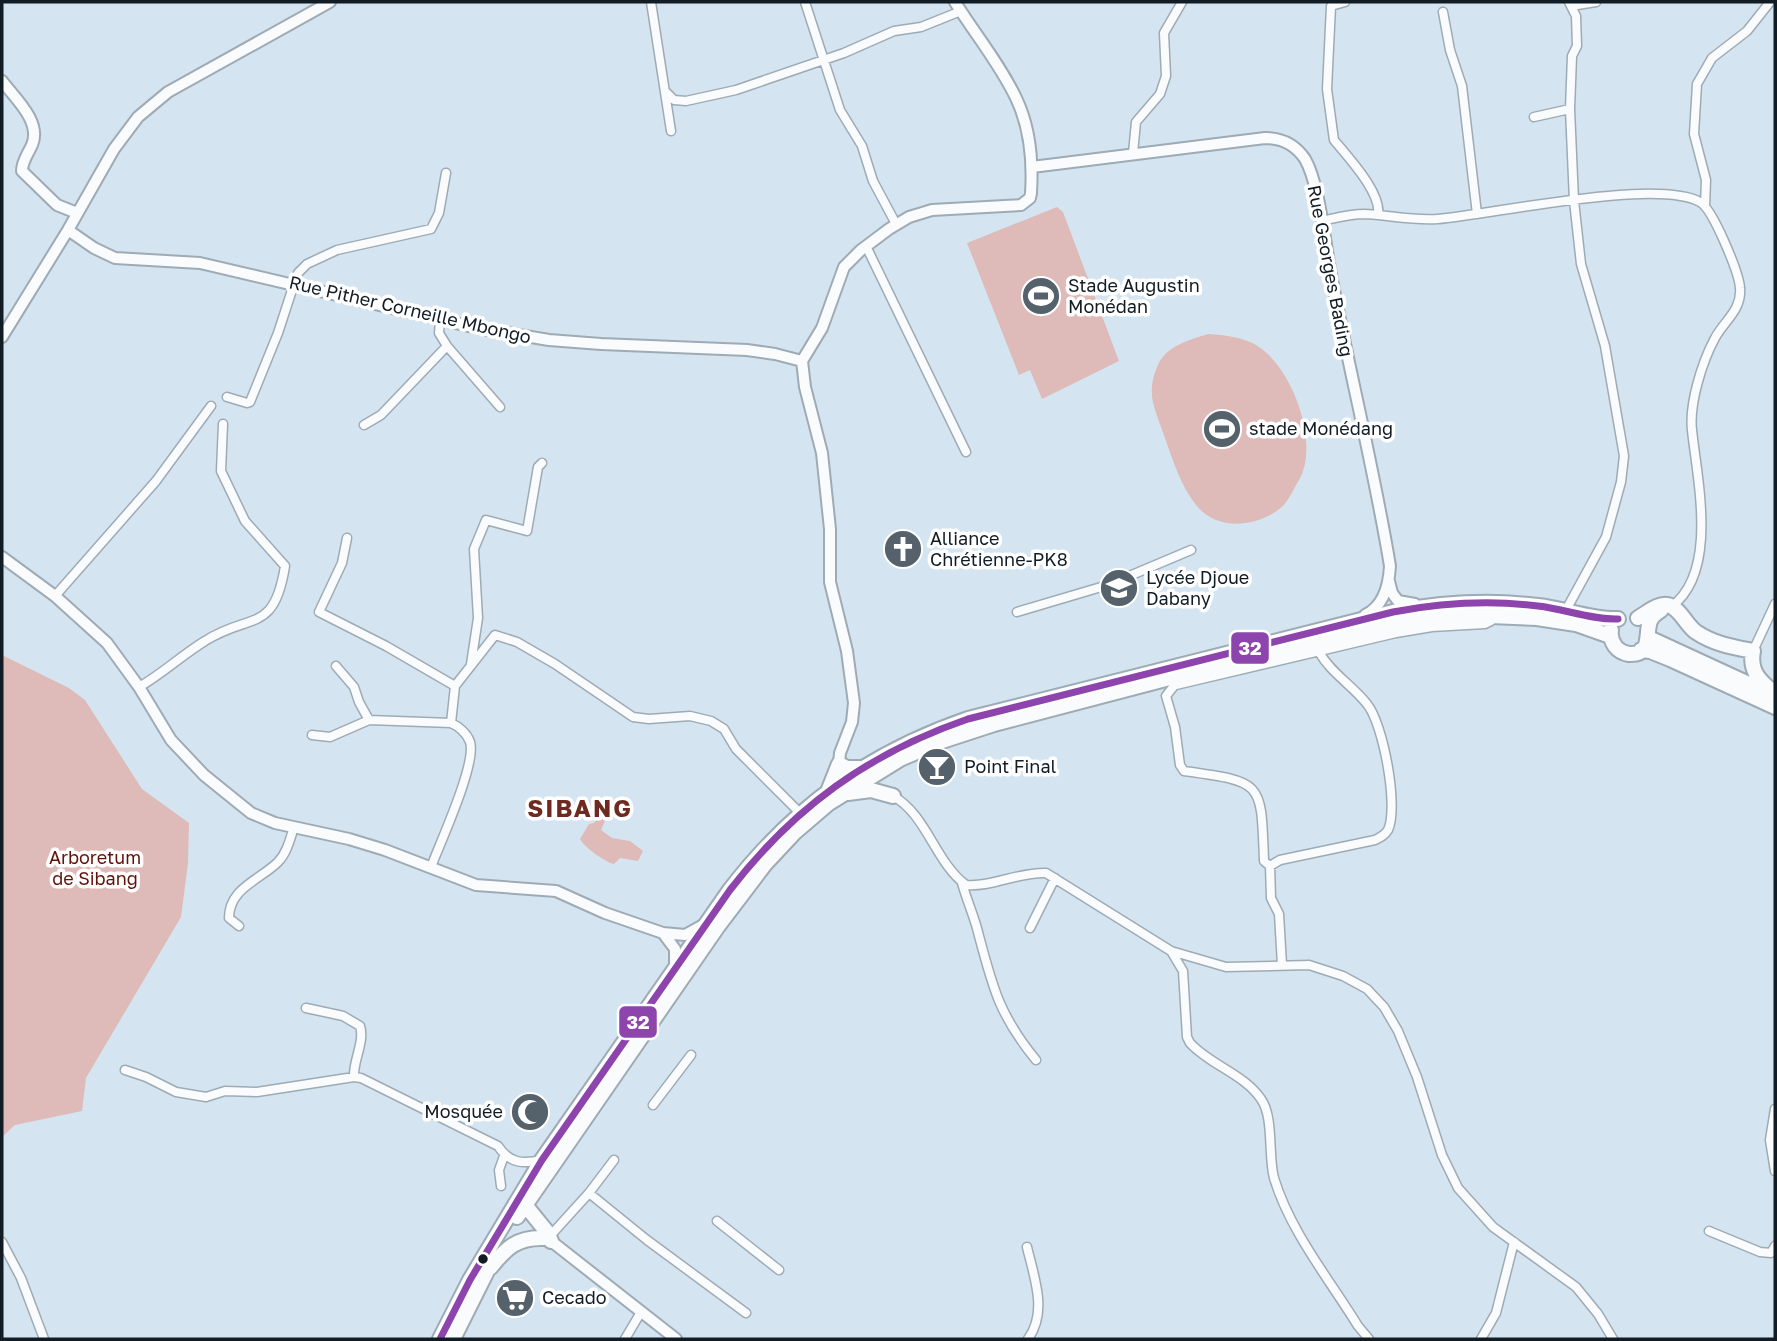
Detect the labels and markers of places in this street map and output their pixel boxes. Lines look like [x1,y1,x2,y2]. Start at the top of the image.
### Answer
place label: Stade Augustin Monédan [1068,274,1200,317]
sports icon: Stade Augustin Monédan [1020,275,1062,317]
sports icon: stade Monédang [1201,408,1243,450]
place label: stade Monédang [1249,417,1393,439]
place label: Alliance Chrétienne-PK8 [930,527,1068,570]
church icon: Alliance Chrétienne-PK8 [882,528,924,570]
place label: Lycée Djoue Dabany [1146,566,1249,609]
school or university icon: Lycée Djoue Dabany [1098,567,1140,609]
bar icon: Point Final [916,746,958,788]
place label: Point Final [964,755,1057,777]
mosque icon: Mosquée [509,1091,551,1133]
place label: Mosquée [424,1100,503,1122]
unlabelled marker [476,1252,490,1266]
supermarket icon: Cecado [494,1277,536,1319]
place label: Cecado [542,1286,607,1308]

